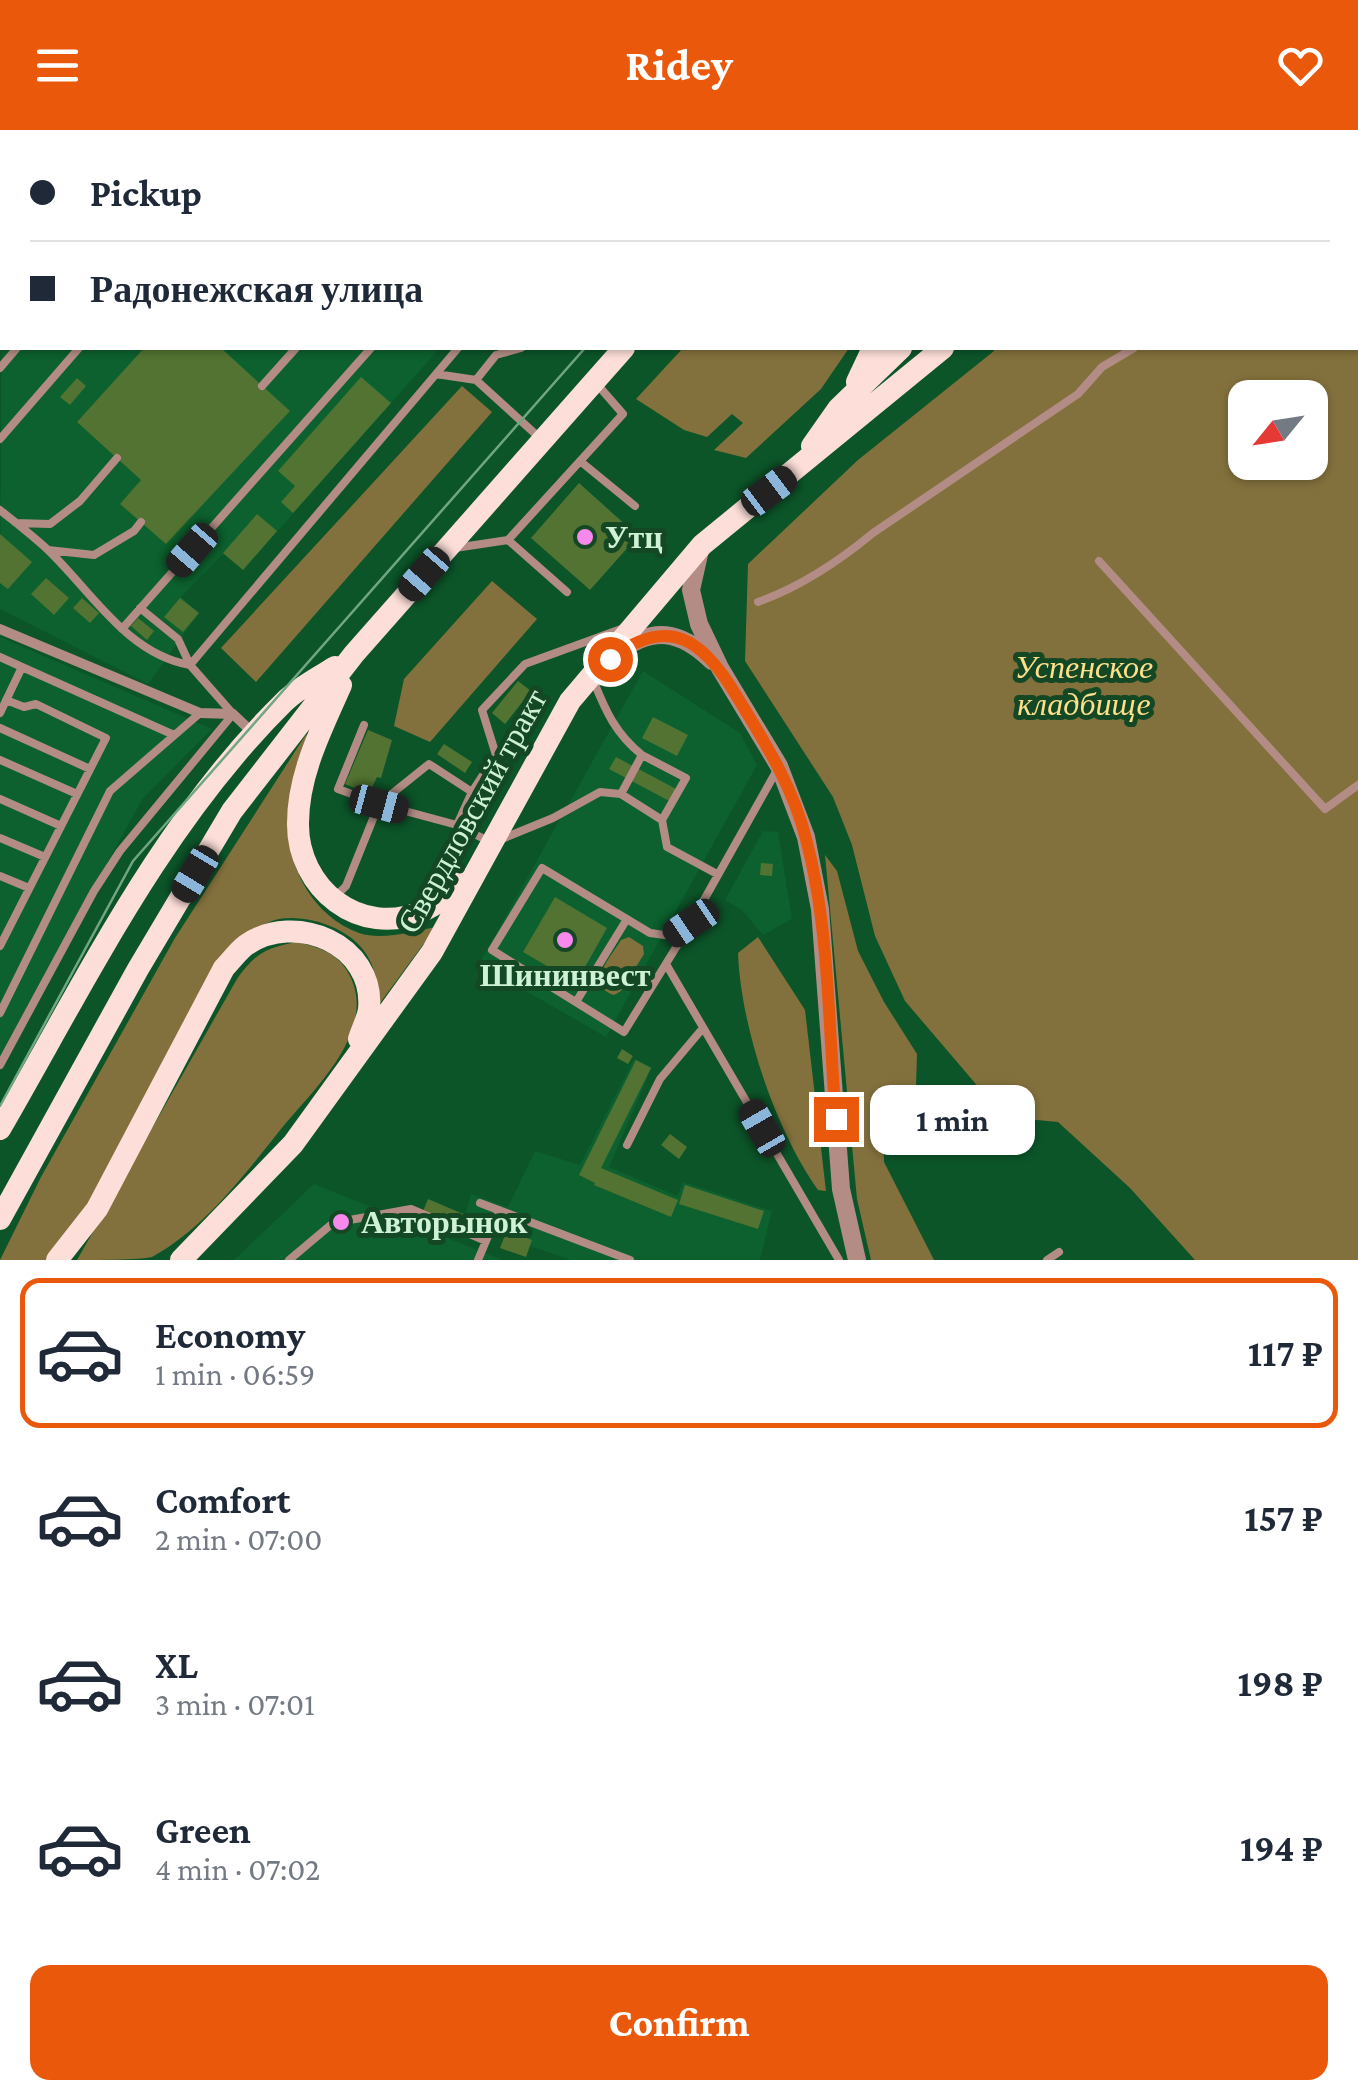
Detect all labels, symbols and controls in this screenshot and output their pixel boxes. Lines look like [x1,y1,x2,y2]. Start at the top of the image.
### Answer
icon: menu [30,38,85,93]
icon: heart [1273,38,1328,93]
text: Ridey [625,40,733,90]
text: Pickup [90,172,202,214]
text: Радонежская улица [90,268,423,310]
north arrow [1228,380,1328,480]
map controls [1228,380,1328,480]
car [736,461,802,521]
car [161,518,223,582]
place label: Утц [605,519,663,555]
marker: Утц [574,526,596,548]
car [393,542,455,606]
route start [588,637,633,682]
park label: Успенское кладбище [1015,649,1153,722]
street label: Свердловский тракт [390,683,554,939]
car [346,782,412,826]
car [167,841,223,907]
car [658,894,724,952]
marker: Шининвест [554,929,576,951]
place label: Шининвест [480,957,651,993]
callout: 1 min [871,1084,1036,1154]
car [734,1095,790,1161]
route end [814,1097,859,1142]
text: 1 min [916,1102,989,1138]
place label: Авторынок [361,1204,528,1240]
marker: Авторынок [330,1211,352,1233]
icon: car [35,1308,125,1398]
text: Economy [155,1314,305,1356]
text: 117 ₽ [1248,1332,1323,1374]
text: 1 min · 06:59 [155,1356,315,1392]
icon: car [35,1473,125,1563]
text: Comfort [155,1479,291,1521]
text: 157 ₽ [1244,1497,1323,1539]
text: 2 min · 07:00 [155,1521,322,1557]
icon: car [35,1638,125,1728]
text: XL [155,1644,198,1686]
text: 198 ₽ [1238,1662,1323,1704]
text: 3 min · 07:01 [155,1686,315,1722]
icon: car [35,1803,125,1893]
text: Green [155,1809,251,1851]
text: 194 ₽ [1240,1827,1323,1869]
text: 4 min · 07:02 [155,1851,320,1887]
button: Confirm [30,1965,1328,2080]

